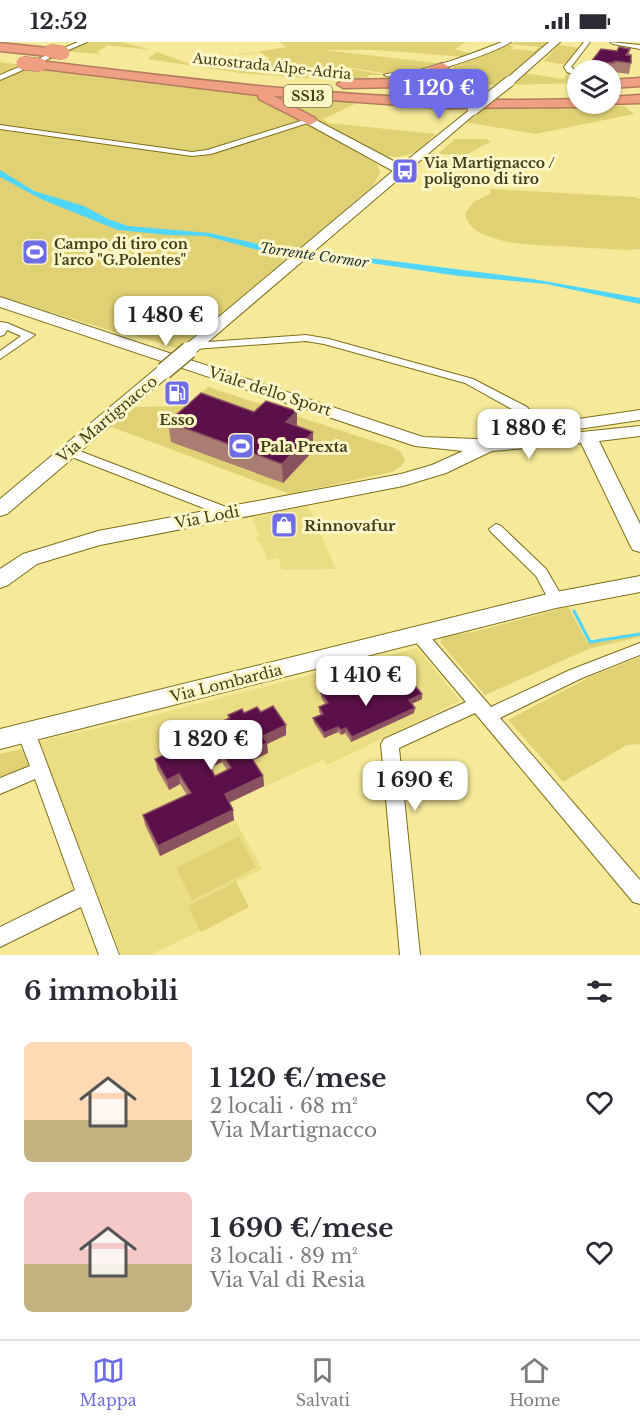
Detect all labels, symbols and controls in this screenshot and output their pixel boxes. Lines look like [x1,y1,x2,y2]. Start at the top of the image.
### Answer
text: 12:52 [30,8,88,35]
street label: Autostrada Alpe-Adria [191,49,352,83]
map controls [567,60,621,114]
button: layers [567,60,621,114]
pin: 1 120 € [384,69,494,120]
text: 1 120 € [403,76,475,100]
road number: SS13 [284,85,332,107]
place label: Via Martignacco / poligono di tiro [423,154,555,188]
bus stop icon: Via Martignacco / poligono di tiro [390,156,420,186]
place label: Campo di tiro con l'arco "G.Polentes" [54,235,188,269]
sports icon: Campo di tiro con l'arco "G.Polentes" [20,237,50,267]
water label: Torrente Cormor [258,238,370,272]
pin: 1 480 € [111,296,221,347]
text: 1 480 € [128,303,204,327]
street label: Viale dello Sport [205,362,334,420]
street label: Via Martignacco [52,371,161,467]
fuel station icon: Esso [162,378,192,408]
pin: 1 880 € [474,409,584,460]
place label: Esso [159,410,195,429]
text: 1 880 € [491,416,567,440]
sports icon: Pala Prexta [226,431,256,461]
place label: Pala Prexta [260,437,348,456]
street label: Via Lodi [172,501,241,533]
shop icon: Rinnovafur [269,510,299,540]
place label: Rinnovafur [304,516,396,535]
pin: 1 410 € [311,656,421,707]
street label: Via Lombardia [167,660,285,706]
text: 1 410 € [330,663,402,687]
pin: 1 820 € [156,720,266,771]
text: 1 820 € [173,727,249,751]
pin: 1 690 € [360,761,470,812]
text: 1 690 € [377,768,453,792]
text: 6 immobili [24,975,178,1007]
icon: filters [583,975,616,1008]
text: 1 120 €/mese [210,1062,387,1094]
icon: home [72,1066,144,1138]
icon: heart [583,1086,616,1119]
text: 2 locali · 68 m² [210,1094,358,1118]
text: Via Martignacco [210,1118,377,1142]
text: 1 690 €/mese [210,1212,393,1244]
icon: home [72,1216,144,1288]
icon: heart [583,1236,616,1269]
text: 3 locali · 89 m² [210,1244,358,1268]
text: Via Val di Resia [210,1268,365,1292]
tab: Mappa [80,1354,137,1410]
tab: Salvati [296,1354,350,1410]
tab: Home [509,1354,560,1410]

